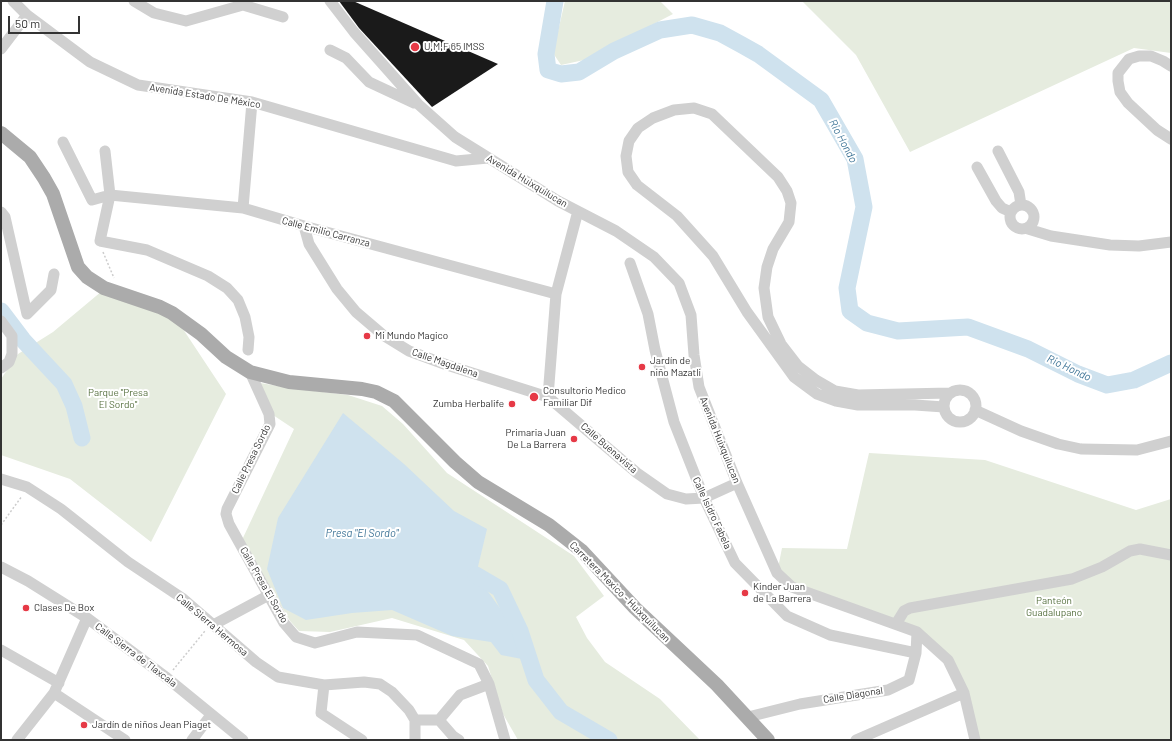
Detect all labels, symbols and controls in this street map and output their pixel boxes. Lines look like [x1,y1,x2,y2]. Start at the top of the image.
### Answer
scale bar [10,8,82,34]
text: 50 m [15,16,40,30]
marker: U.M.F 65 IMSS [409,41,421,53]
place label: U.M.F 65 IMSS [424,41,484,53]
street label: Avenida Estado De México [148,81,262,111]
water label: Rio Hondo [826,117,860,165]
street label: Avenida Huixquilucan [484,152,570,210]
street label: Calle Emilio Carranza [281,214,371,250]
place label: Mi Mundo Magico [375,330,448,342]
marker: Mi Mundo Magico [362,331,372,341]
street label: Calle Magdalena [410,346,480,380]
water label: Rio Hondo [1045,352,1093,384]
place label: Jardín de niño Mazatli [650,355,701,378]
marker: Jardín de niño Mazatli [637,362,647,372]
place label: Consultorio Medico Familiar Dif [543,385,626,408]
park label: Parque "Presa El Sordo" [88,387,148,410]
marker: Consultorio Medico Familiar Dif [528,391,540,403]
street label: Avenida Huixquilucan [697,395,743,485]
place label: Zumba Herbalife [433,398,504,410]
marker: Zumba Herbalife [507,399,517,409]
street label: Calle Buenavista [578,420,640,476]
street label: Calle Presa Sordo [229,422,273,496]
place label: Primaria Juan De La Barrera [506,427,566,450]
marker: Primaria Juan De La Barrera [569,434,579,444]
street label: Calle Isidro Fabela [690,475,734,551]
water label: Presa "El Sordo" [326,526,398,540]
street label: Carretera Mexico - Huixquilucan [567,539,673,645]
street label: Calle Presa El Sordo [237,545,291,625]
place label: Kinder Juan de La Barrera [753,581,811,604]
marker: Kinder Juan de La Barrera [740,588,750,598]
street label: Calle Sierra Hermosa [174,591,250,659]
park label: Panteón Guadalupano [1026,595,1082,618]
place label: Clases De Box [34,602,94,614]
marker: Clases De Box [21,603,31,613]
street label: Calle Sierra de Tlaxcala [93,620,179,690]
street label: Calle Diagonal [822,684,884,706]
place label: Jardín de niños Jean Piaget [92,719,211,731]
marker: Jardín de niños Jean Piaget [79,720,89,730]

